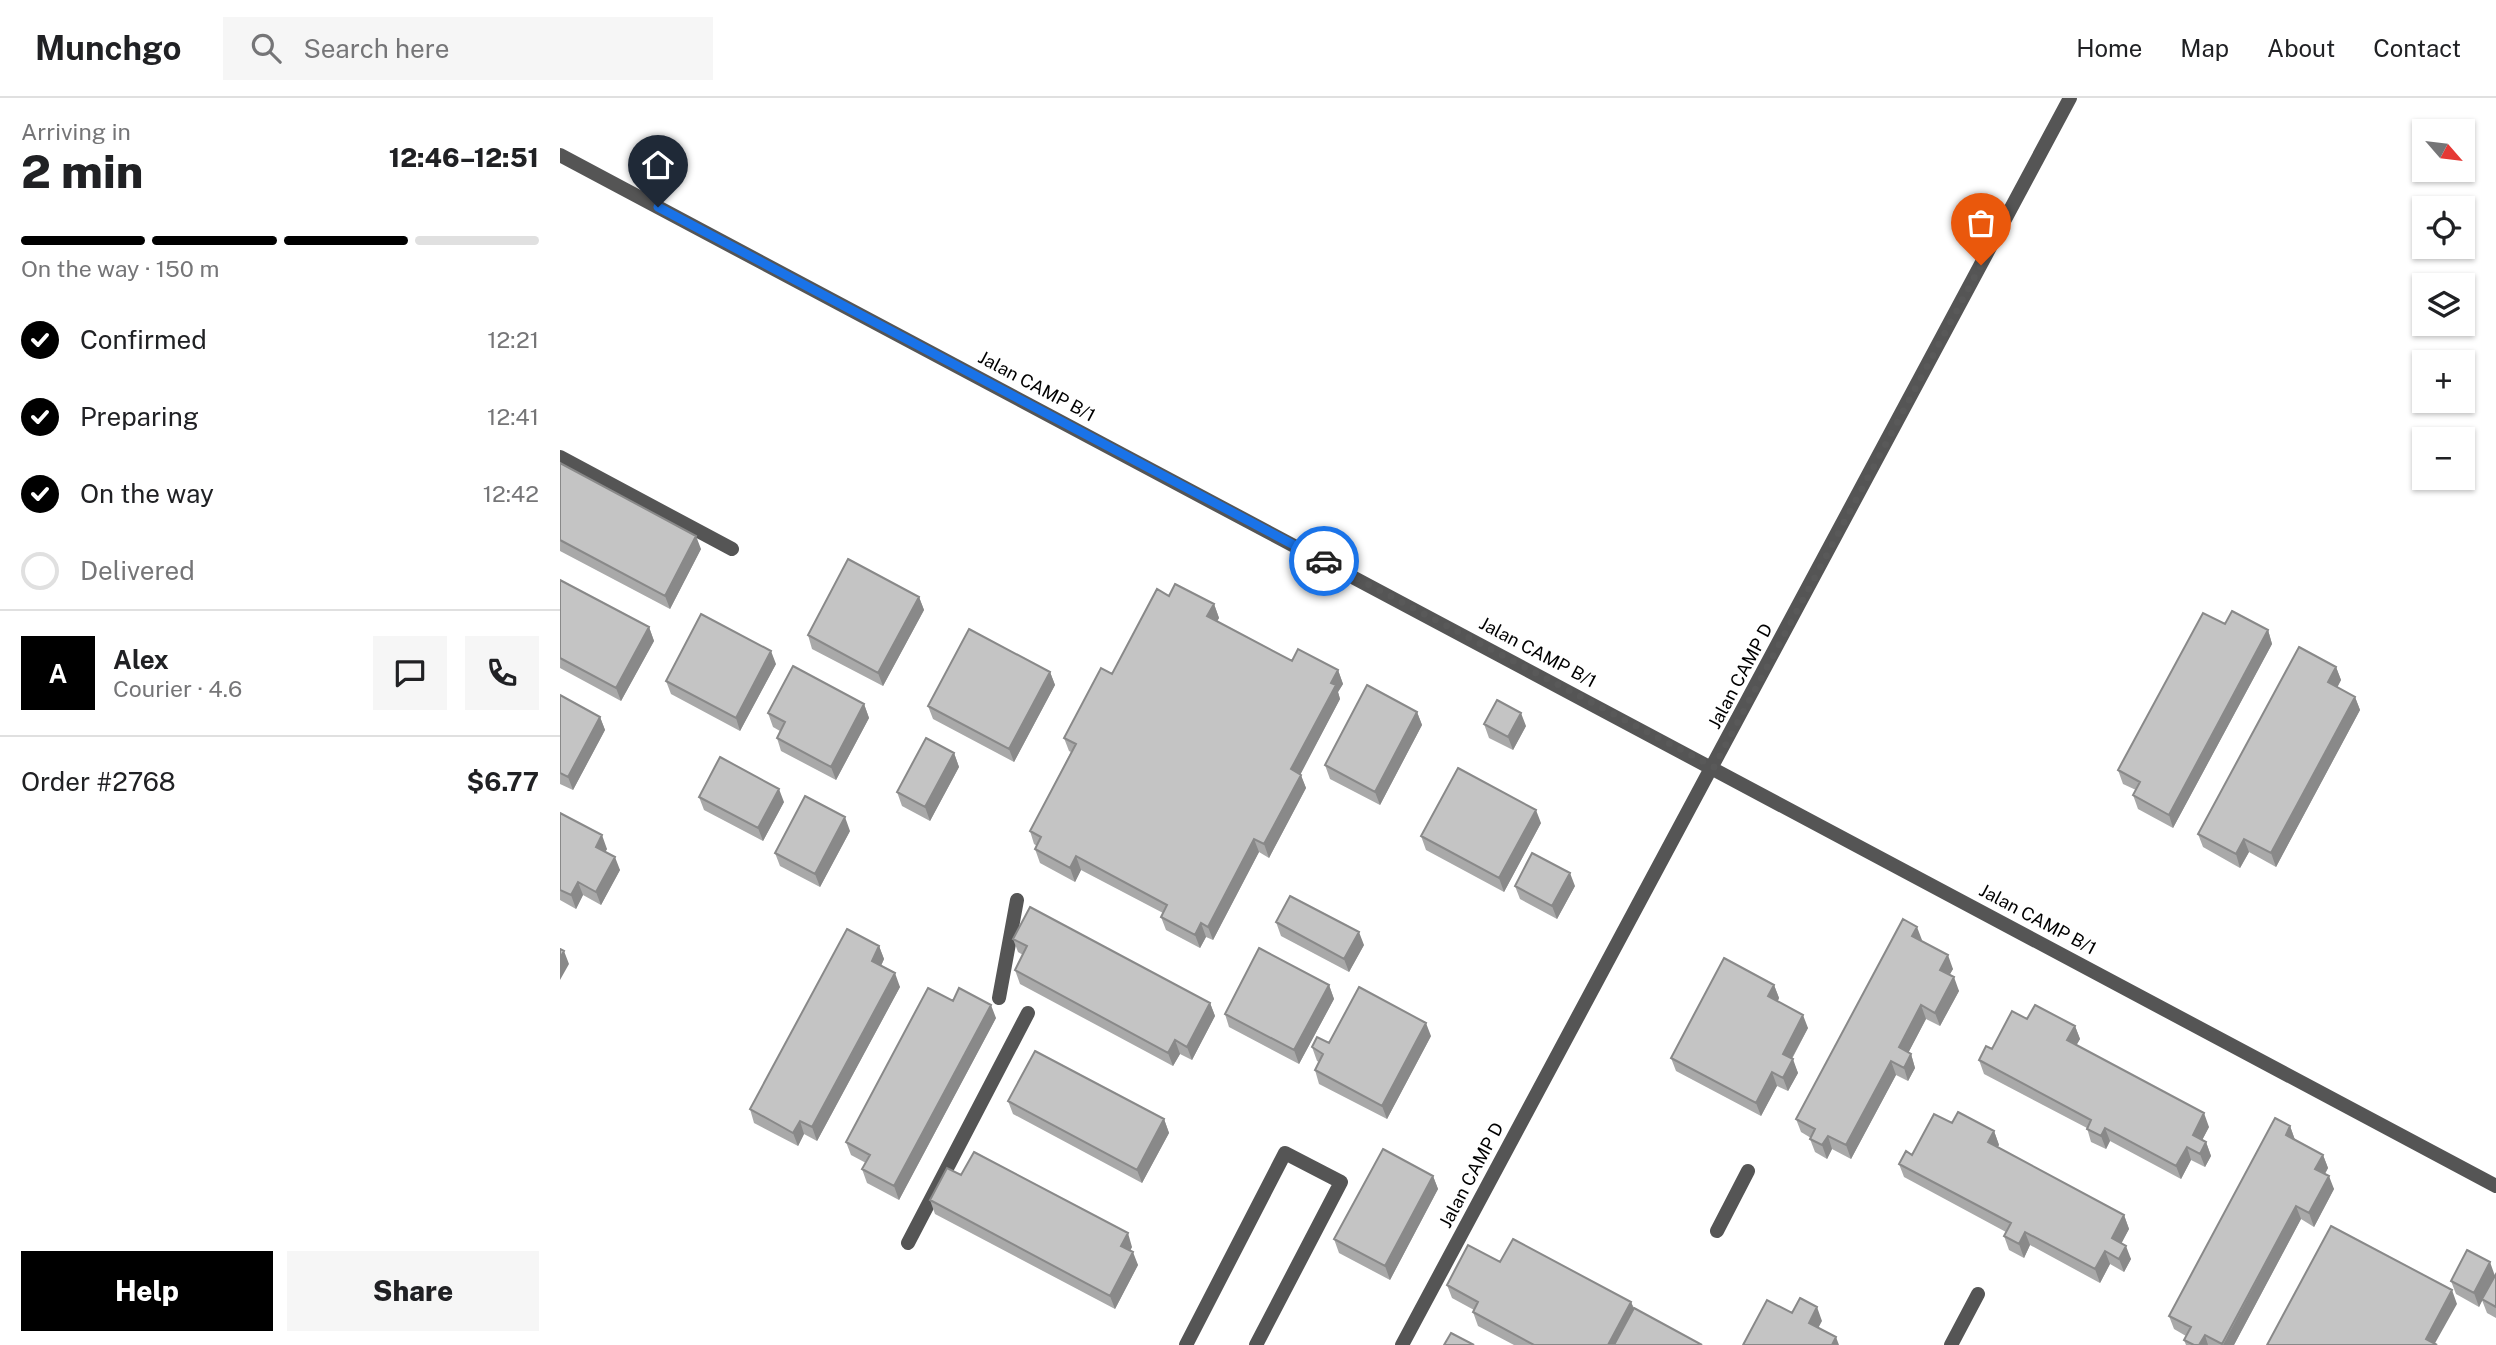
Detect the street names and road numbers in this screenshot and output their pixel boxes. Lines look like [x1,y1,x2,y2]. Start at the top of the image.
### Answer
street label: Jalan CAMP B/1 [975,346,1099,426]
street label: Jalan CAMP B/1 [1476,612,1600,692]
street label: Jalan CAMP D [1703,620,1777,732]
street label: Jalan CAMP B/1 [1976,879,2100,959]
street label: Jalan CAMP D [1434,1119,1508,1231]

